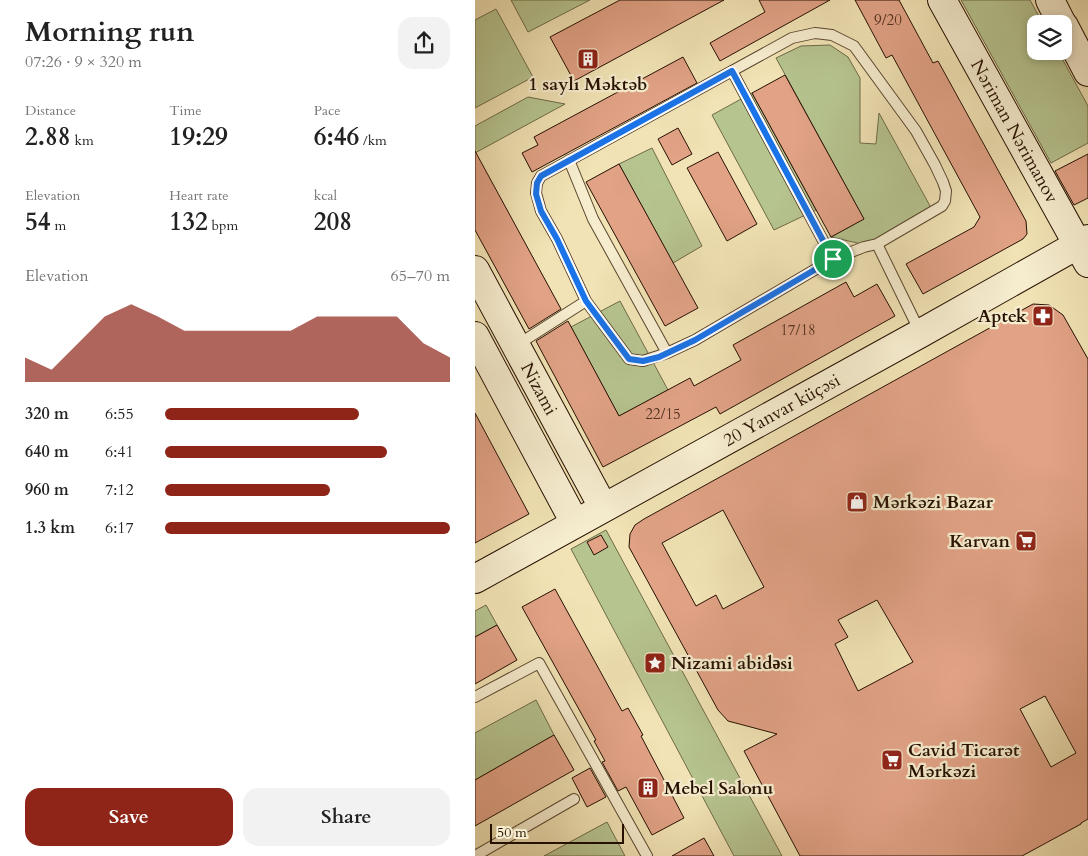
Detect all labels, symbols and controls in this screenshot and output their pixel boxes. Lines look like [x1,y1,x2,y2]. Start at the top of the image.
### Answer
house number: 9/20 [874,10,902,30]
text: Morning run [25,13,194,51]
map controls [1027,15,1072,60]
button: layers [1027,15,1072,60]
button: share [398,17,450,69]
building icon: 1 saylı Məktəb [576,47,600,71]
text: 07:26 · 9 × 320 m [25,51,142,73]
street label: Nəriman Nərimanov [964,55,1065,208]
place label: 1 saylı Məktəb [529,72,647,97]
text: Distance [25,101,76,120]
text: Time [169,101,202,120]
text: Pace [314,101,341,120]
text: 2.88 [25,120,71,154]
text: 19:29 [169,120,228,154]
text: 6:46 [314,120,359,154]
text: km [71,131,94,150]
text: /km [359,131,387,150]
text: Elevation [25,186,81,205]
text: Heart rate [169,186,229,205]
text: kcal [314,186,337,205]
text: 54 [25,205,51,239]
text: 132 [169,205,208,239]
text: 208 [314,205,352,239]
text: m [51,216,66,235]
text: bpm [208,216,238,235]
pin [812,238,854,280]
icon: arrive [819,245,847,273]
text: Elevation [25,265,89,287]
text: 65–70 m [391,265,450,287]
place label: Aptek [978,304,1028,329]
pharmacy icon: Aptek [1031,304,1055,328]
house number: 17/18 [780,320,816,340]
street label: Nizami [514,358,563,420]
street label: 20 Yanvar küçəsi [719,368,845,453]
text: 320 m [25,403,69,425]
text: 6:55 [105,403,134,425]
house number: 22/15 [645,404,681,424]
text: 640 m [25,441,69,463]
text: 6:41 [105,441,134,463]
text: 960 m [25,479,69,501]
text: 7:12 [105,479,134,501]
shop icon: Mərkəzi Bazar [845,490,869,514]
place label: Mərkəzi Bazar [873,490,994,515]
text: 1.3 km [25,517,75,539]
text: 6:17 [105,517,134,539]
place label: Karvan [949,529,1010,554]
supermarket icon: Karvan [1014,529,1038,553]
place icon: Nizami abidәsi [643,651,667,675]
place label: Nizami abidәsi [671,651,793,676]
place label: Cavid Ticarət Mərkəzi [908,738,1020,784]
supermarket icon: Cavid Ticarət Mərkəzi [880,748,904,772]
building icon: Mebel Salonu [636,776,660,800]
place label: Mebel Salonu [664,776,774,801]
button: Save [25,788,233,846]
button: Share [243,788,450,846]
scale bar [490,821,624,844]
text: 50 m [497,823,527,842]

